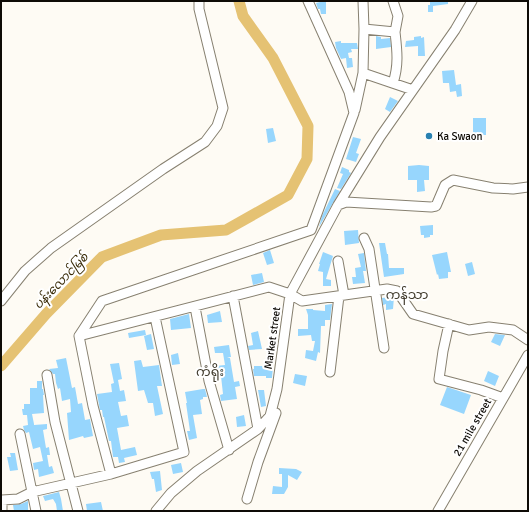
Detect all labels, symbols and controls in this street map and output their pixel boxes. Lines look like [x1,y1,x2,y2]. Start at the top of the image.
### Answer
place label: Ka Swaon [437,130,483,143]
marker: Ka Swaon [424,131,434,141]
water label: ပန်းလောင်မြစ် [29,248,94,314]
district label: ကန်သာ [386,286,428,305]
street label: Market street [262,306,283,370]
district label: ကံရိုး [196,363,224,382]
street label: 21 mile street [451,396,494,458]

